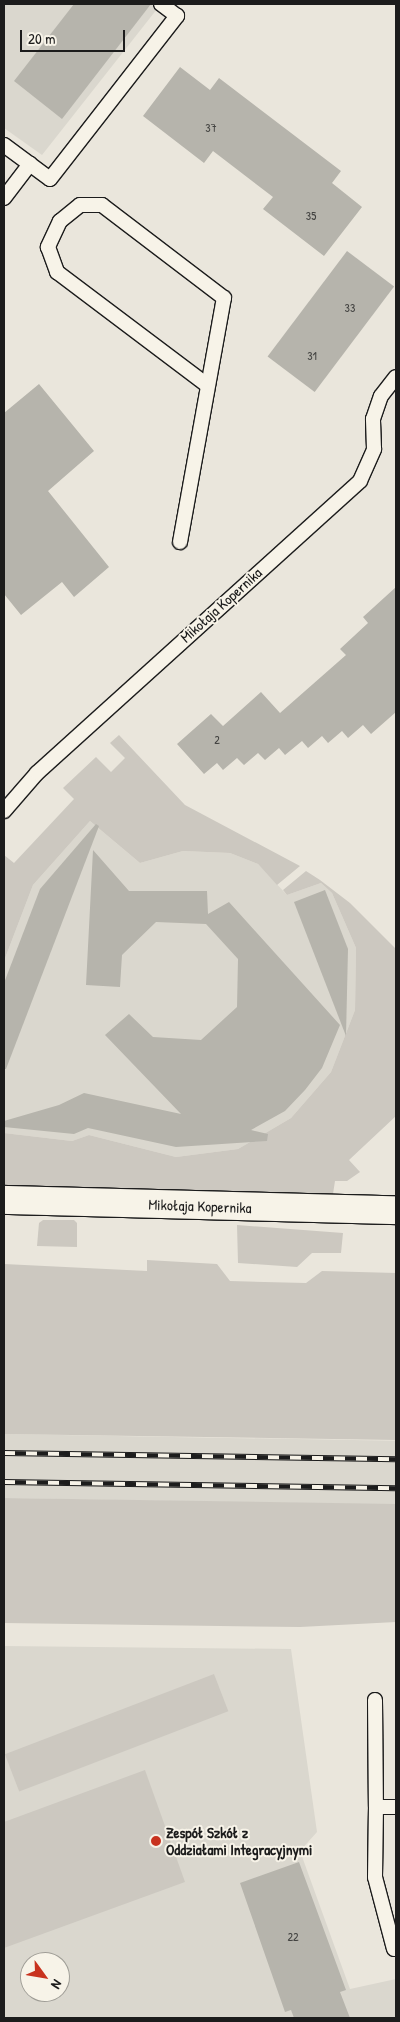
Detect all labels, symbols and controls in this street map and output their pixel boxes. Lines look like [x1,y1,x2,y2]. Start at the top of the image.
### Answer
scale bar [22,20,128,52]
text: 20 m [28,28,55,49]
house number: 37 [205,121,217,135]
house number: 35 [306,209,316,223]
house number: 33 [345,301,355,315]
house number: 31 [307,349,317,363]
street label: Mikołaja Kopernika [177,564,265,646]
house number: 2 [214,733,220,747]
street label: Mikołaja Kopernika [148,1195,252,1217]
place label: Zespół Szkół z Oddziałami Integracyjnymi [166,1823,312,1858]
marker: Zespół Szkół z Oddziałami Integracyjnymi [150,1835,162,1847]
house number: 22 [287,1930,299,1944]
north arrow [20,1952,70,2002]
text: N [47,1976,67,1993]

